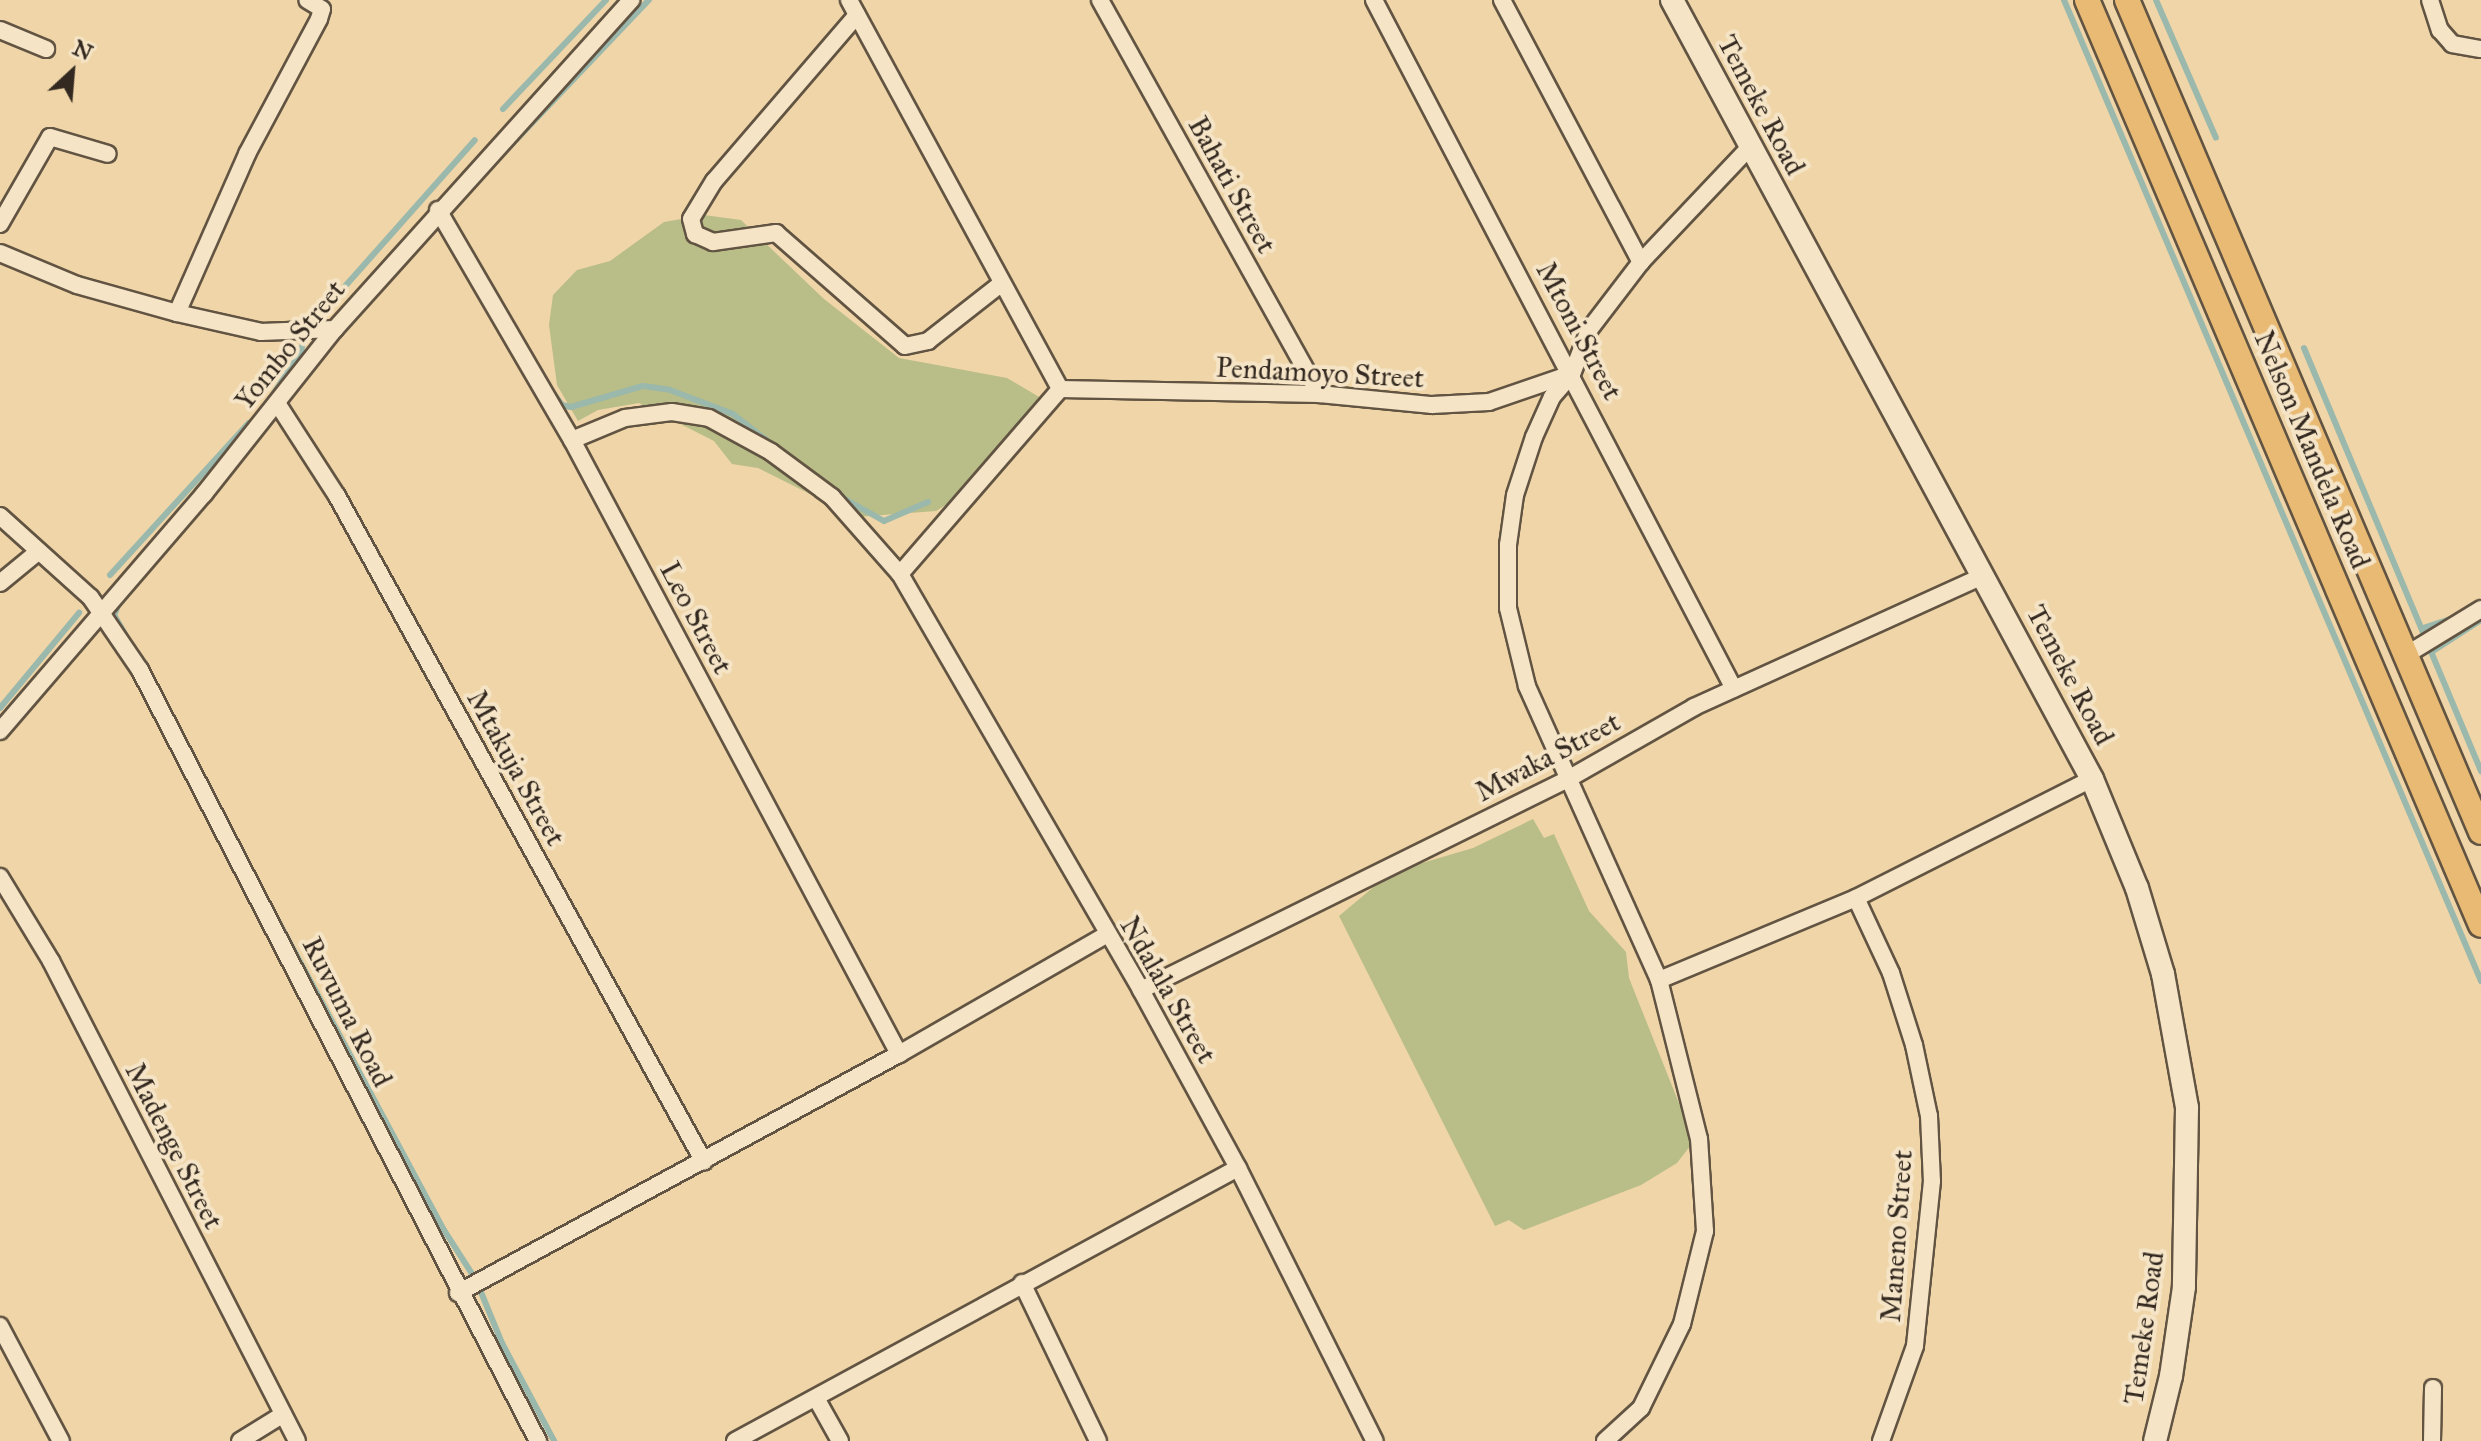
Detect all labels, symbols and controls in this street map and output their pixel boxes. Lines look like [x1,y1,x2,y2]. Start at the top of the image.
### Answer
street label: Temeke Road [1710,29,1812,181]
north arrow [32,32,112,112]
text: N [68,34,97,66]
street label: Bahati Street [1181,111,1283,259]
street label: Mtoni Street [1529,256,1629,406]
street label: Yombo Street [228,273,352,417]
street label: Nelson Mandela Road [2247,326,2377,574]
street label: Pendamoyo Street [1215,351,1425,395]
street label: Leo Street [652,556,740,680]
street label: Temeke Road [2019,599,2121,751]
street label: Mtakuja Street [460,684,572,852]
street label: Mwaka Street [1470,705,1626,809]
street label: Ndalala Street [1113,911,1223,1069]
street label: Ruvuma Road [295,931,399,1093]
street label: Madenge Street [118,1057,230,1235]
street label: Maneno Street [1874,1149,1920,1323]
street label: Temeke Road [2117,1250,2171,1406]

